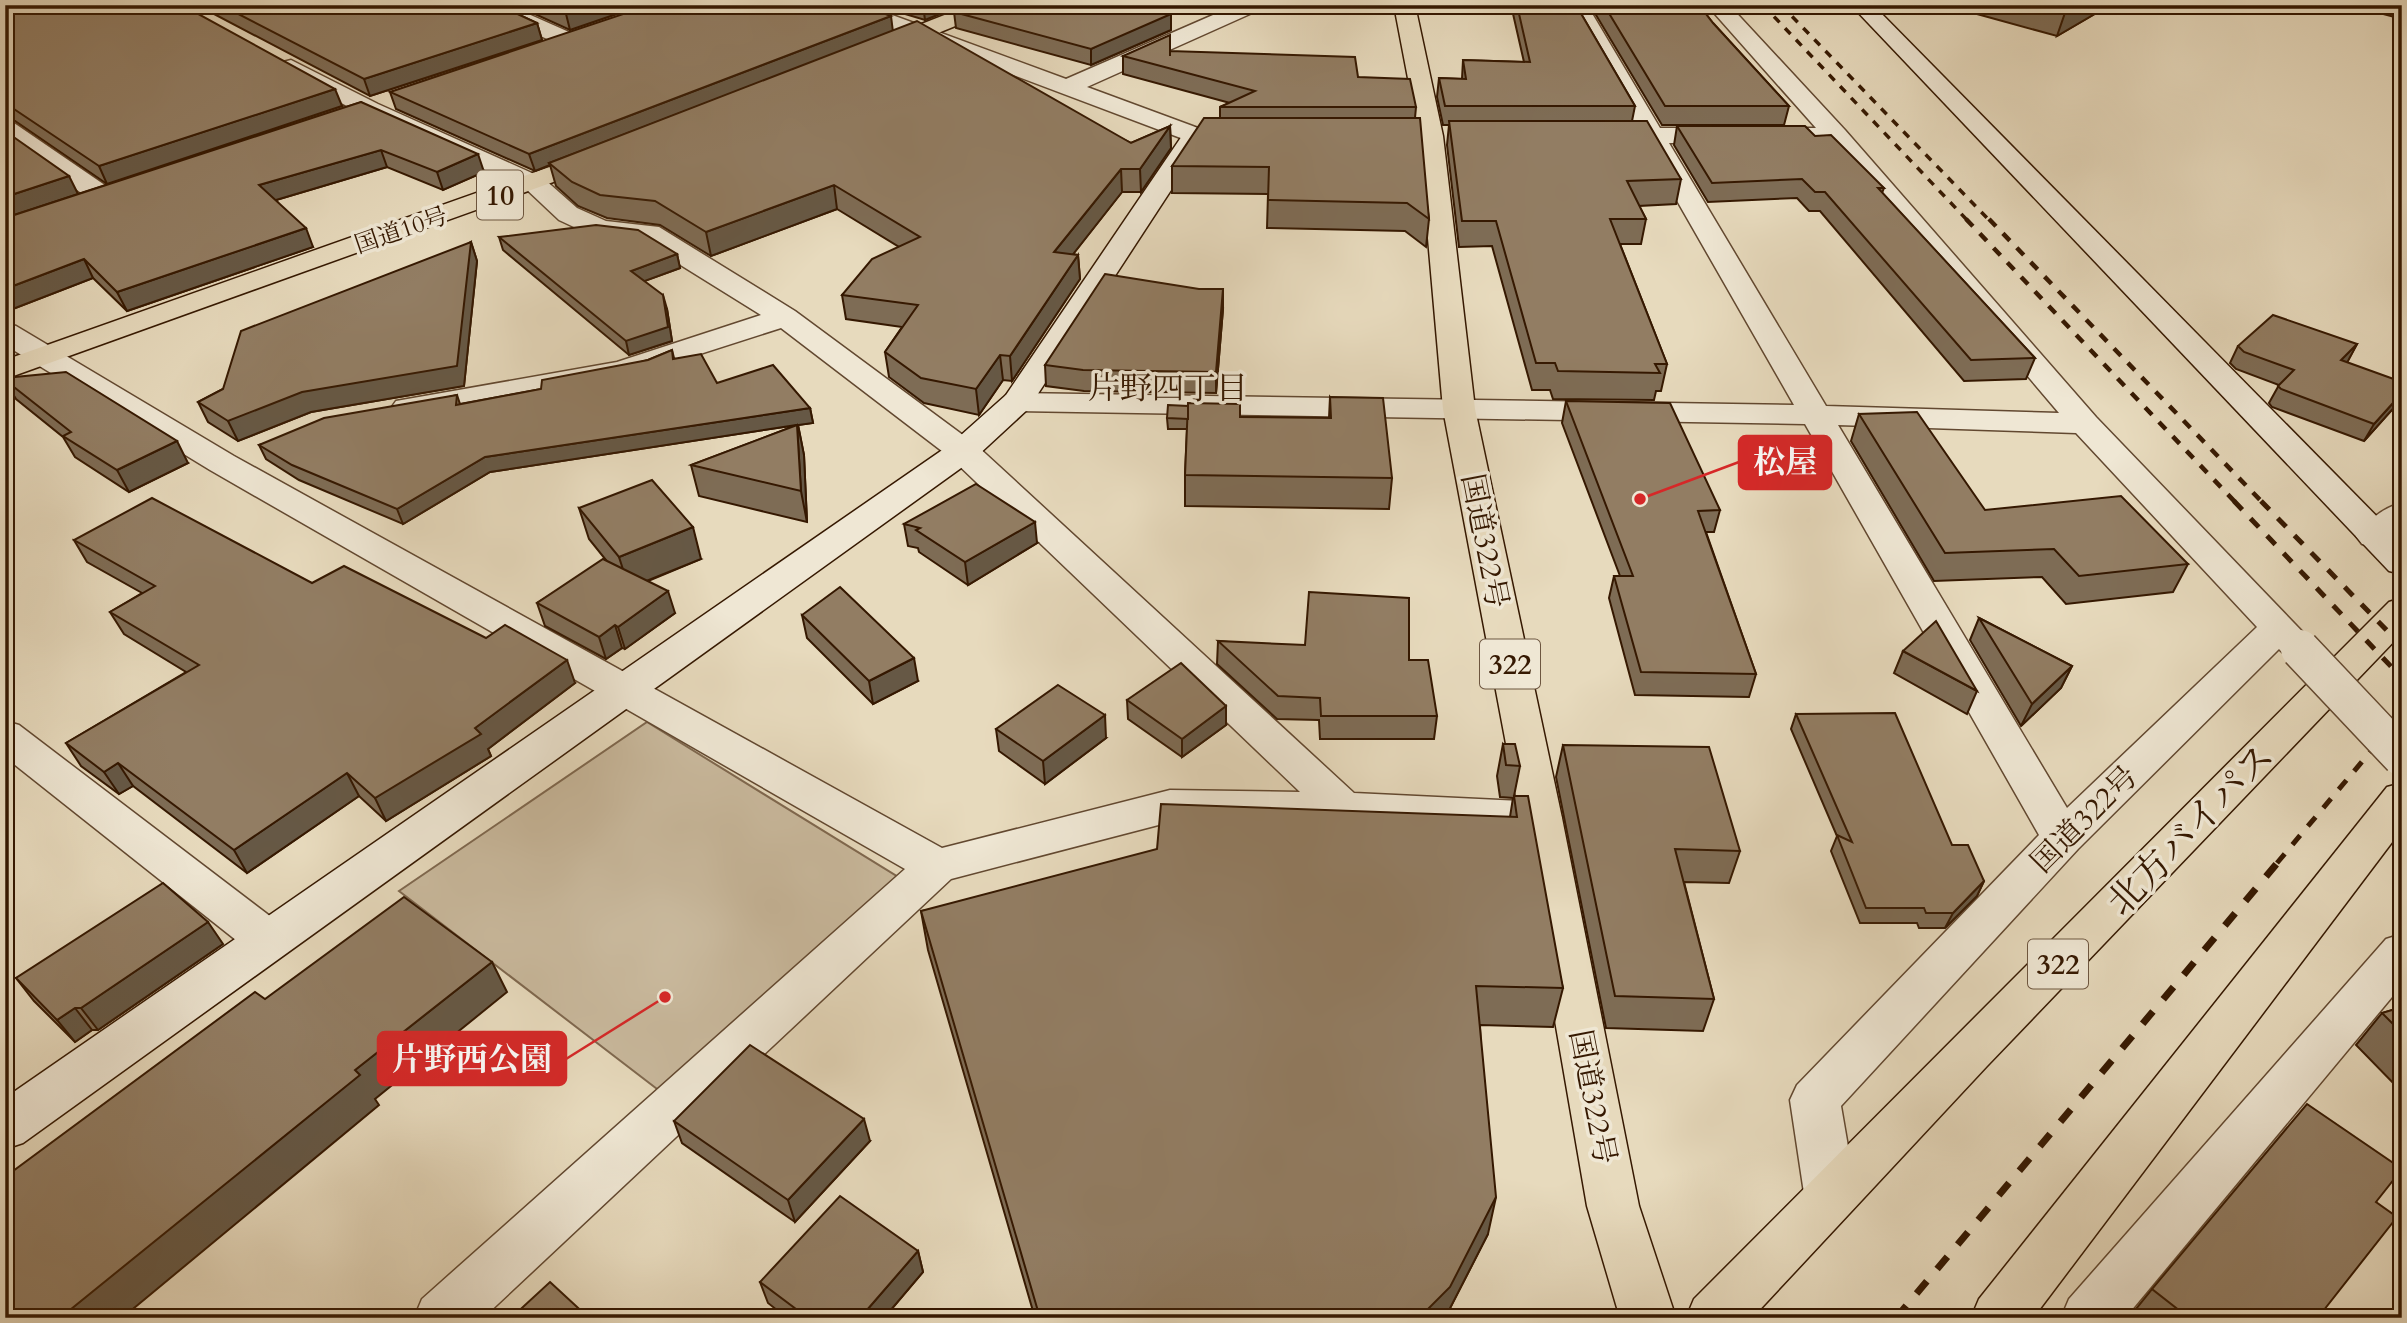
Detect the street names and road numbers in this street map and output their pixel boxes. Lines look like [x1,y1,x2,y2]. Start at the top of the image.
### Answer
road number: 10 [477,170,523,220]
street label: 国道10号 [350,199,452,262]
street label: 国道322号 [1451,470,1518,612]
road number: 322 [1480,640,1540,688]
street label: 北方バイパス [2096,733,2286,927]
street label: 国道322号 [2022,757,2147,882]
road number: 322 [2028,940,2088,988]
street label: 国道322号 [1559,1026,1626,1168]

